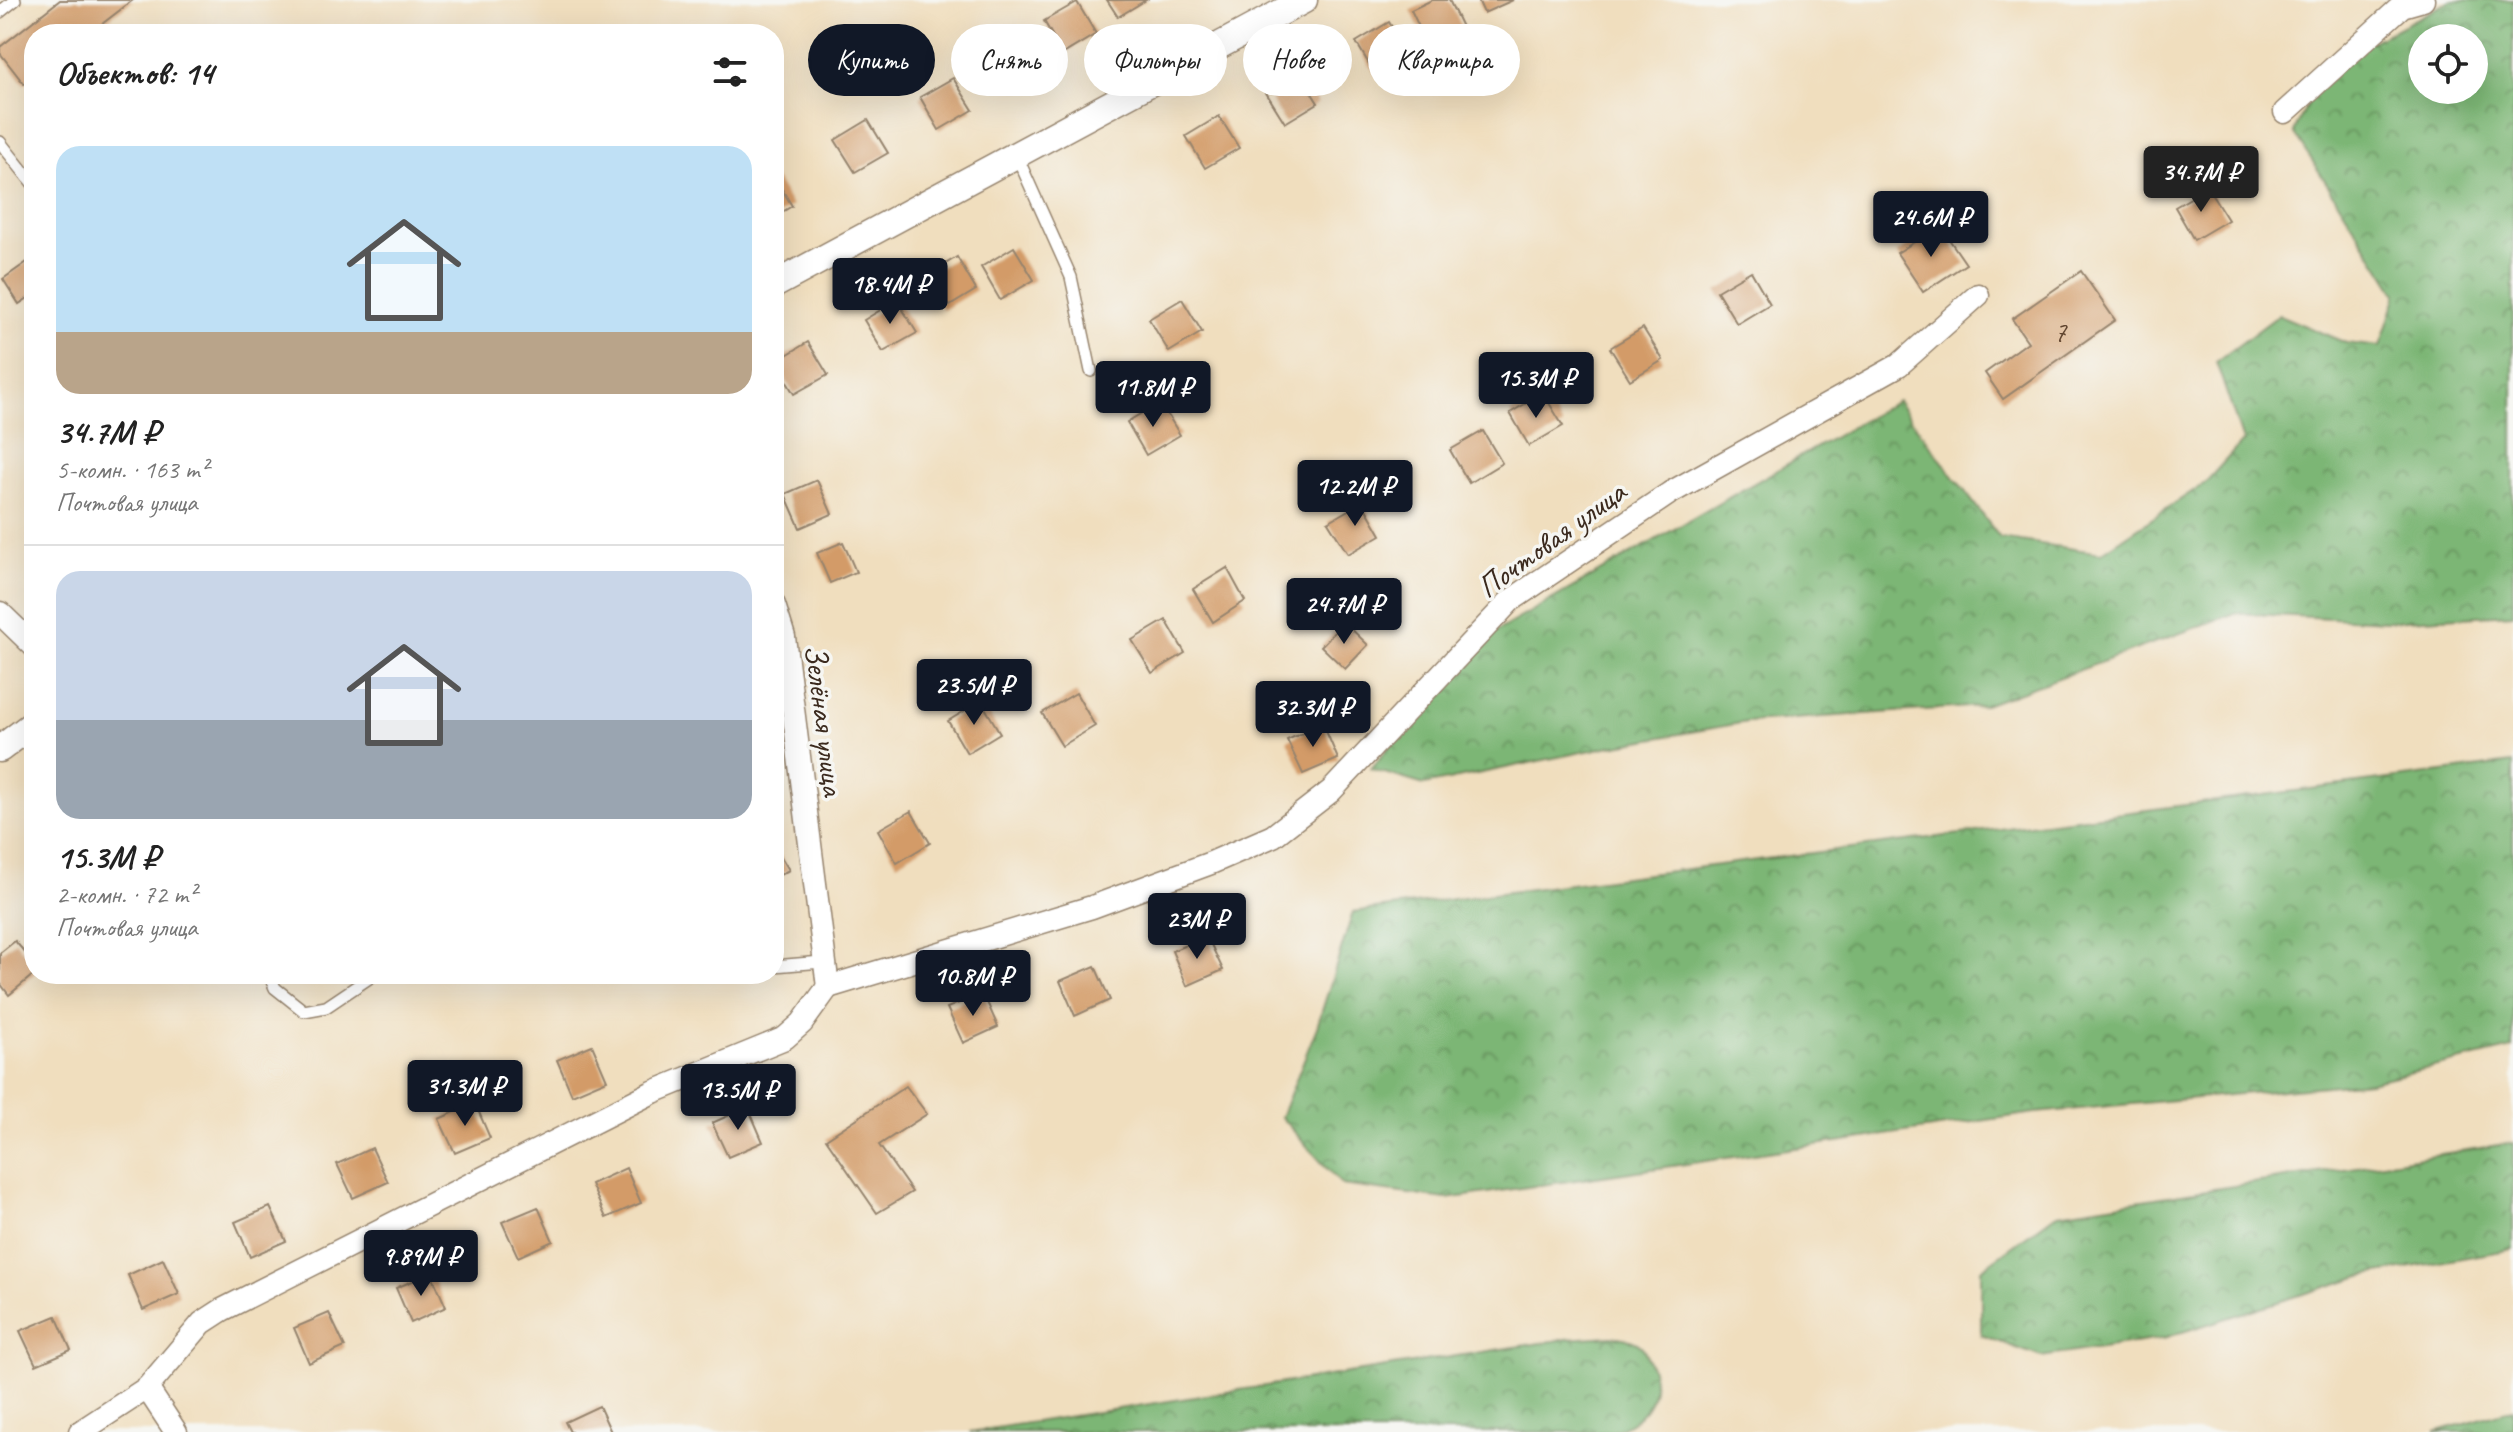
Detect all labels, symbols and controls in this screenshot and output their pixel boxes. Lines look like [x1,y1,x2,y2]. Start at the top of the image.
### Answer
chip: Купить [808,24,935,96]
chip: Снять [951,24,1068,96]
chip: Фильтры [1084,24,1227,96]
chip: Новое [1243,24,1352,96]
chip: Квартира [1368,24,1520,96]
map controls [2408,24,2488,104]
button: locate [2408,24,2488,104]
icon: filters [708,50,752,94]
text: Объектов: 14 [56,51,214,94]
pin: 34.7M ₽ [2127,146,2275,214]
text: 34.7M ₽ [2162,155,2240,188]
pin: 24.6M ₽ [1857,191,2005,259]
icon: home [332,198,476,342]
text: 24.6M ₽ [1891,200,1971,233]
pin: 18.4M ₽ [816,258,964,326]
text: 18.4M ₽ [851,267,929,300]
house number: 7 [2054,314,2068,349]
pin: 15.3M ₽ [1462,352,1610,420]
pin: 11.8M ₽ [1079,361,1227,429]
text: 15.3M ₽ [1497,361,1575,394]
text: 11.8M ₽ [1114,370,1192,403]
text: 34.7M ₽ [56,410,159,453]
text: 5-комн. · 163 m² [56,453,208,486]
pin: 12.2M ₽ [1281,460,1429,528]
text: 12.2M ₽ [1316,469,1394,502]
street label: Почтовая улица [1469,470,1635,607]
text: Почтовая улица [56,486,197,519]
pin: 24.7M ₽ [1270,578,1418,646]
text: 24.7M ₽ [1305,587,1383,620]
icon: home [332,623,476,767]
street label: Зелёная улица [795,642,854,800]
pin: 23.5M ₽ [900,659,1048,727]
text: 23.5M ₽ [935,668,1013,701]
pin: 32.3M ₽ [1239,681,1387,749]
text: 32.3M ₽ [1274,690,1352,723]
text: 15.3M ₽ [56,835,159,878]
text: 2-комн. · 72 m² [56,878,196,911]
pin: 23M ₽ [1141,893,1253,961]
text: 23M ₽ [1166,902,1228,935]
text: Почтовая улица [56,911,197,944]
pin: 10.8M ₽ [899,950,1047,1018]
text: 10.8M ₽ [934,959,1012,992]
pin: 31.3M ₽ [391,1060,539,1128]
pin: 13.5M ₽ [664,1064,812,1132]
text: 31.3M ₽ [426,1069,504,1102]
text: 13.5M ₽ [699,1073,777,1106]
pin: 9.89M ₽ [347,1230,495,1298]
text: 9.89M ₽ [382,1239,460,1272]

